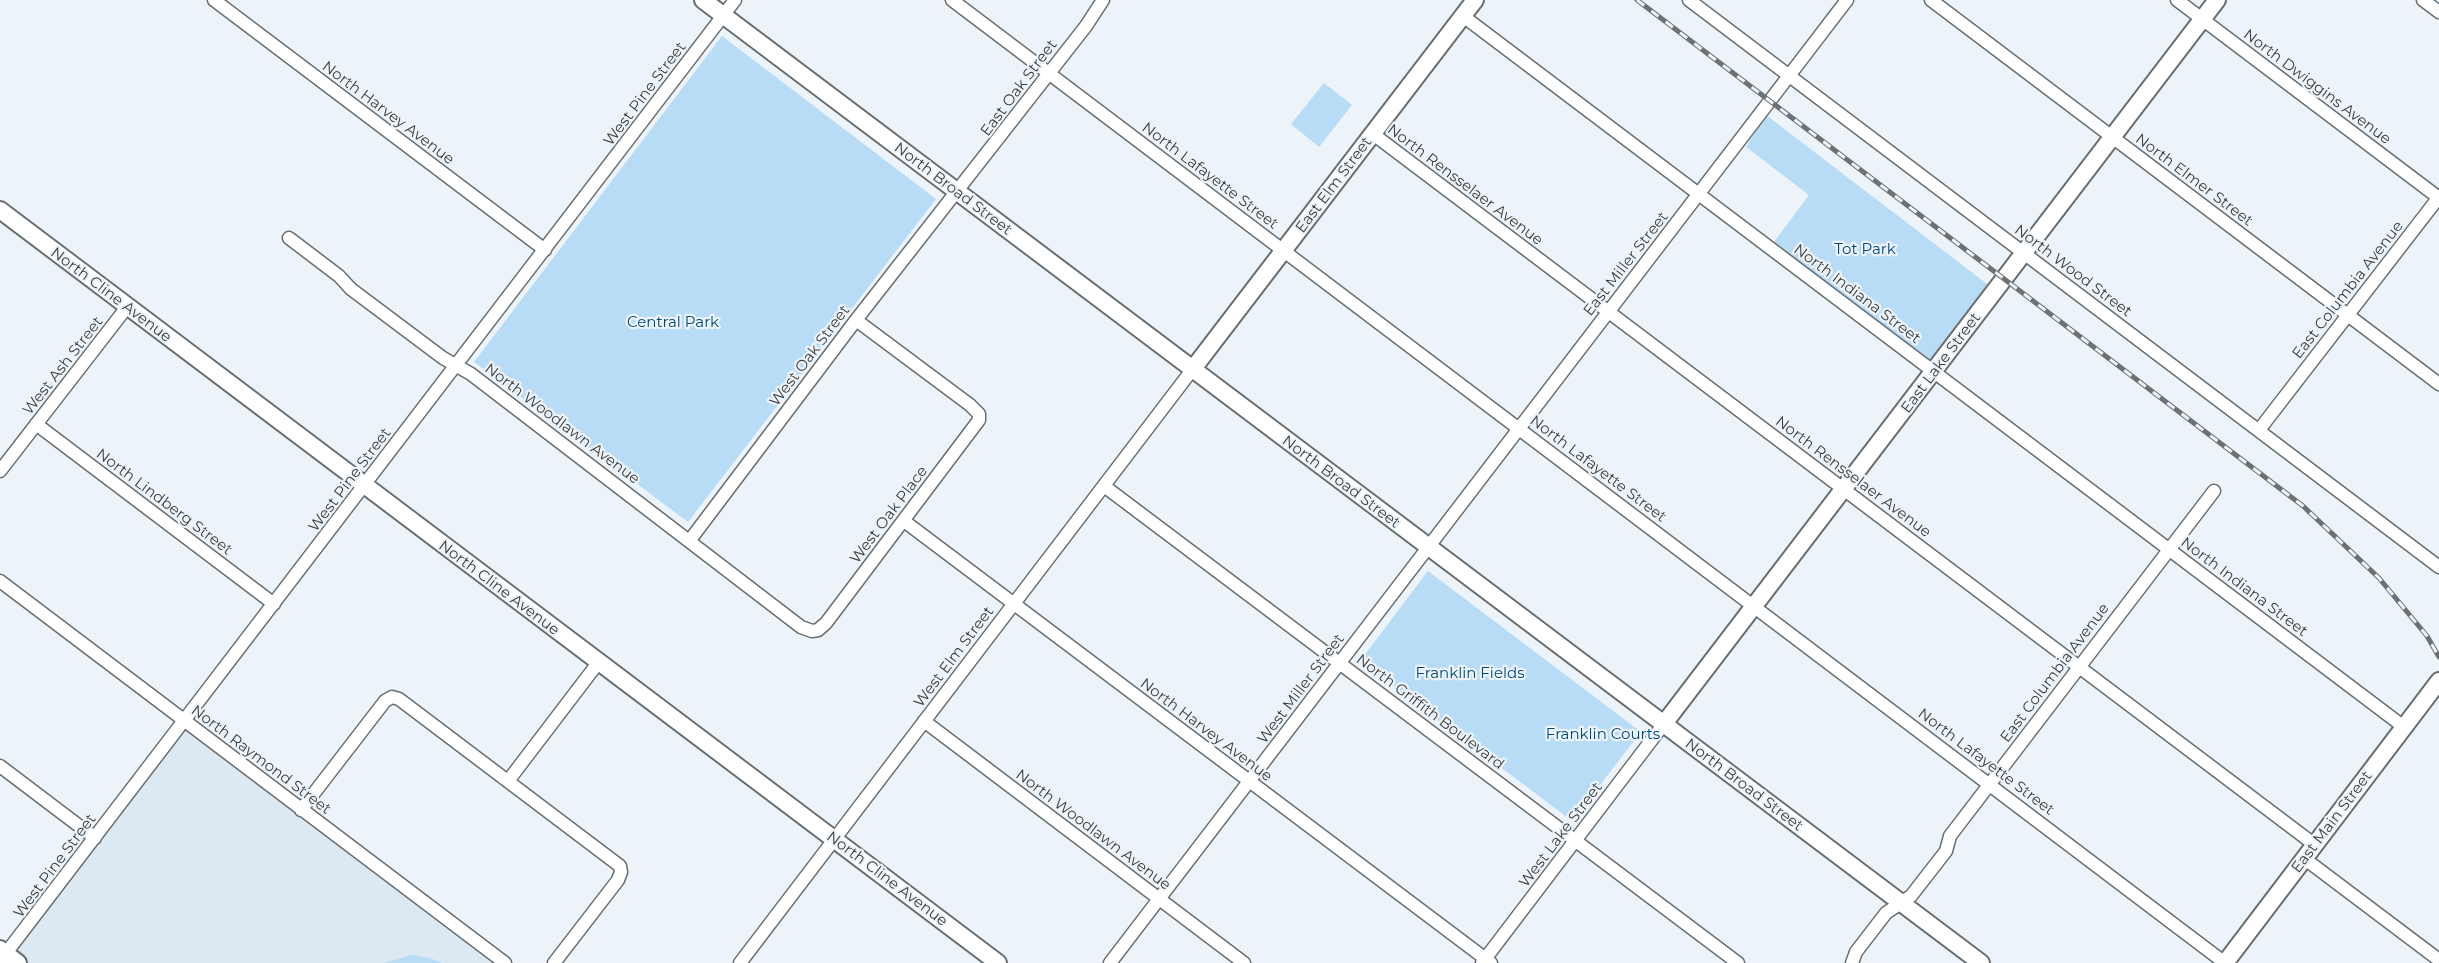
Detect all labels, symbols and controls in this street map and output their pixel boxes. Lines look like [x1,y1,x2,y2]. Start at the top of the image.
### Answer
street label: North Dwiggins Avenue [2240,26,2394,148]
street label: East Oak Street [977,36,1061,140]
street label: West Pine Street [600,38,690,150]
street label: North Harvey Avenue [318,57,458,169]
street label: North Lafayette Street [1138,119,1282,233]
street label: North Rensselaer Avenue [1384,121,1546,249]
street label: North Elmer Street [2132,130,2256,230]
street label: East Elm Street [1292,134,1376,236]
street label: North Broad Street [891,139,1015,239]
street label: East Miller Street [1580,208,1672,320]
street label: East Columbia Avenue [2289,218,2407,362]
street label: North Wood Street [2011,221,2135,321]
street label: North Indiana Street [1790,240,1924,348]
park label: Tot Park [1834,241,1896,259]
street label: North Cline Avenue [47,244,175,346]
street label: West Oak Street [766,302,854,410]
street label: East Lake Street [1897,309,1985,417]
street label: West Ash Street [19,313,107,419]
park label: Central Park [627,314,719,332]
street label: North Woodlawn Avenue [481,360,643,488]
street label: North Lafayette Street [1526,412,1670,526]
street label: North Rensselaer Avenue [1772,413,1934,541]
street label: West Pine Street [305,424,395,536]
street label: North Broad Street [1279,432,1403,532]
street label: North Lindberg Street [92,445,236,559]
street label: West Oak Place [846,463,932,567]
street label: North Indiana Street [2177,533,2311,641]
street label: North Cline Avenue [435,537,563,639]
street label: East Columbia Avenue [1997,600,2113,746]
street label: West Elm Street [910,603,998,711]
street label: West Miller Street [1254,630,1348,748]
street label: North Griffith Boulevard [1353,651,1507,773]
park label: Franklin Fields [1416,665,1524,683]
street label: North Harvey Avenue [1136,674,1276,786]
street label: North Raymond Street [188,702,334,818]
street label: North Lafayette Street [1914,705,2058,819]
park label: Franklin Courts [1546,726,1660,744]
street label: North Broad Street [1682,735,1806,835]
street label: North Woodlawn Avenue [1012,766,1174,894]
street label: East Main Street [2288,768,2376,876]
street label: West Lake Street [1516,779,1606,891]
street label: West Pine Street [10,810,100,922]
street label: North Cline Avenue [823,828,951,930]

